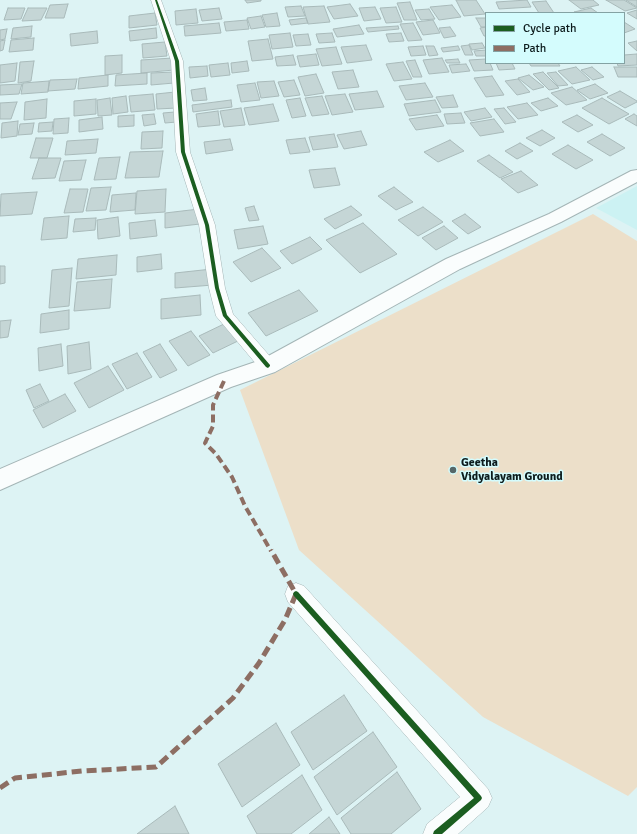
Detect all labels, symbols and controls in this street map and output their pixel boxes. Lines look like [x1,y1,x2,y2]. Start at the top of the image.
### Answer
legend [485,12,625,64]
text: Cycle path [523,21,576,36]
text: Path [523,41,546,56]
place label: Geetha Vidyalayam Ground [461,456,563,484]
marker: Geetha Vidyalayam Ground [448,465,458,475]

